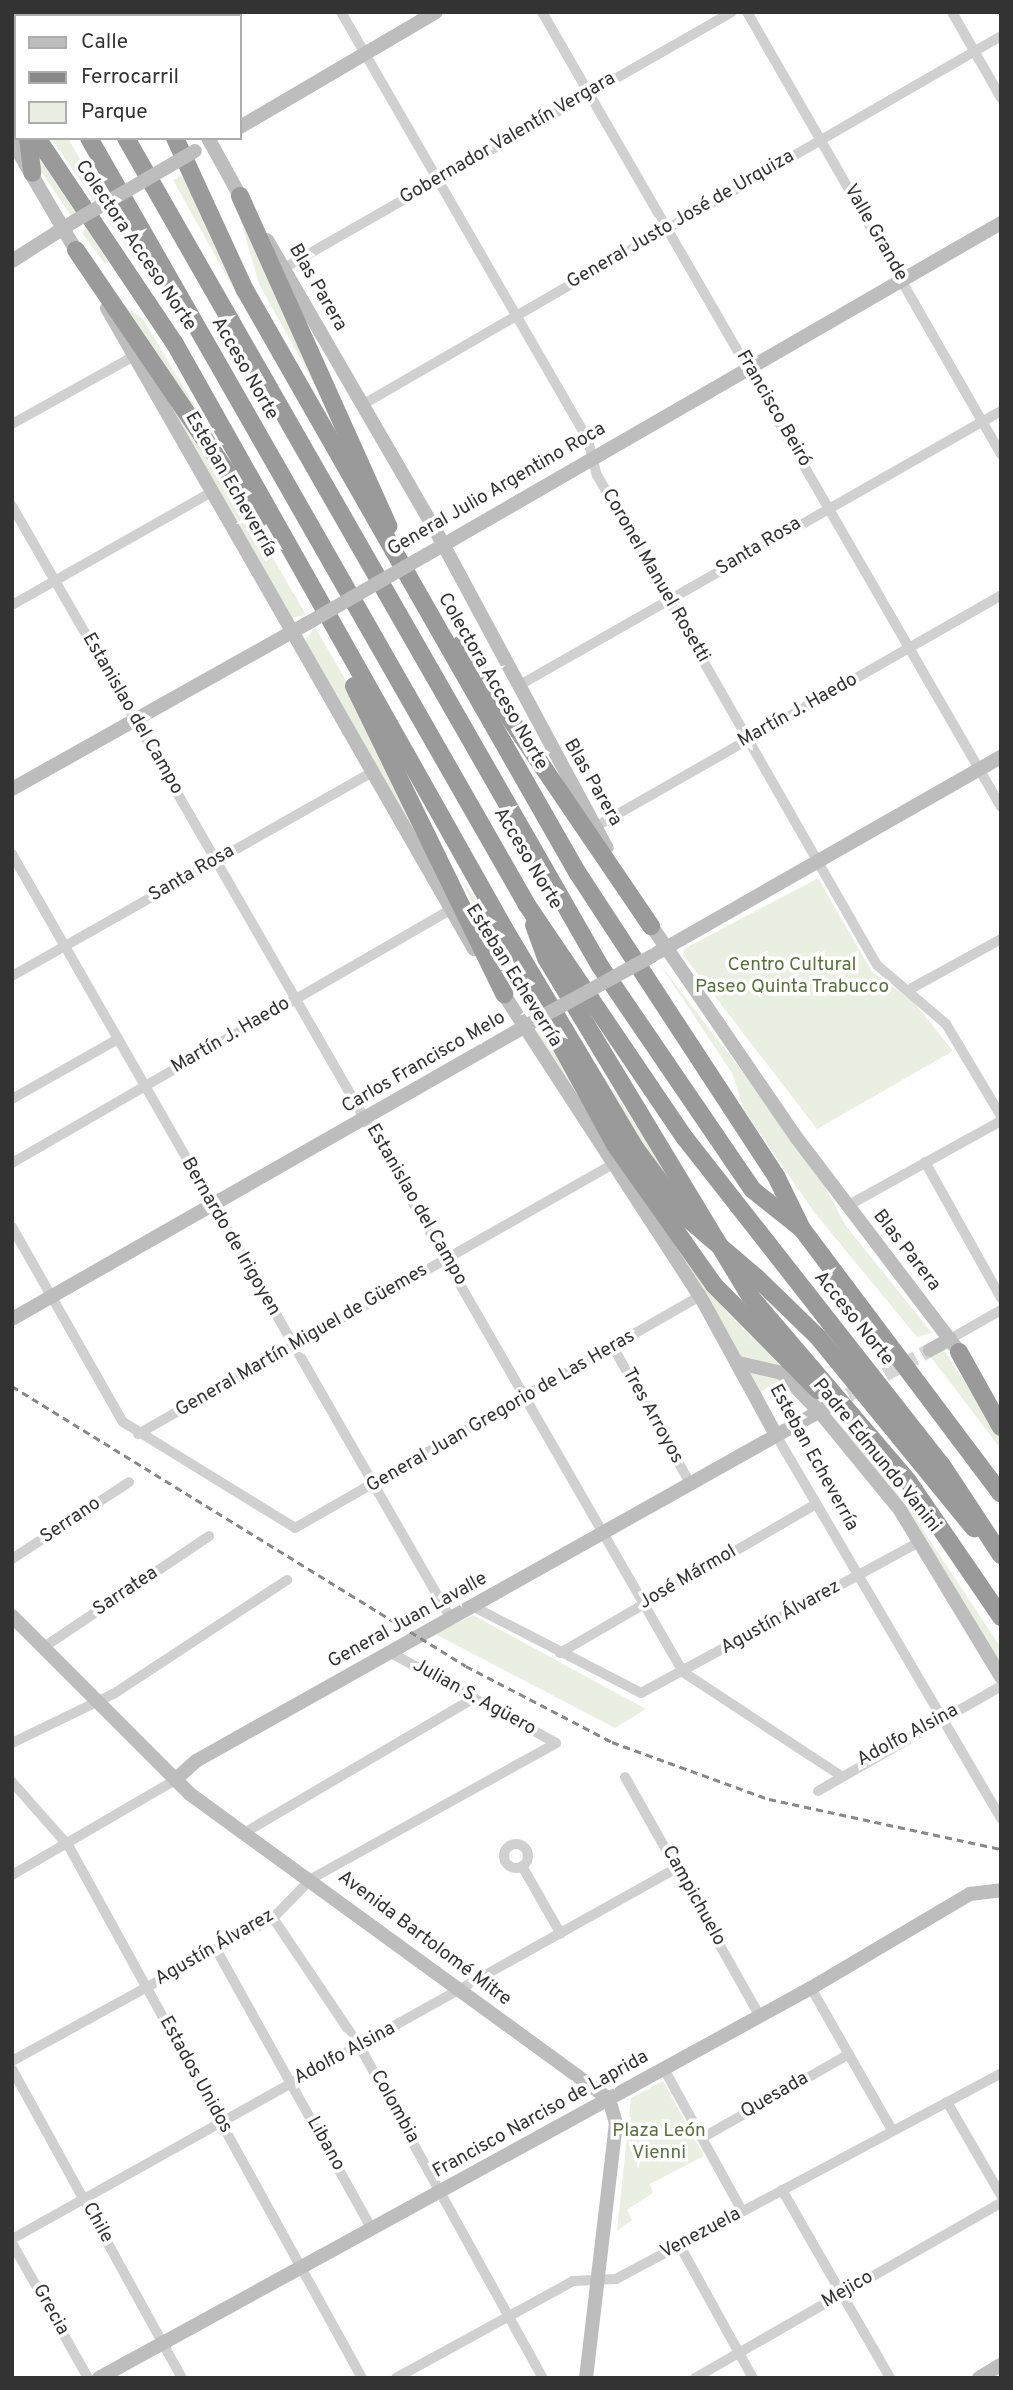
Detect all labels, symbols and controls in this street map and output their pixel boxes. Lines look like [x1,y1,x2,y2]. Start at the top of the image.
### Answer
legend [14,14,242,140]
text: Calle [81,29,128,56]
text: Ferrocarril [81,64,179,91]
street label: Gobernador Valentín Vergara [396,68,620,210]
text: Parque [81,99,148,126]
street label: General Justo José de Urquiza [563,145,799,295]
street label: Colectora Acceso Norte [69,156,201,336]
street label: Valle Grande [838,181,912,285]
street label: Blas Parera [283,240,351,336]
street label: Acceso Norte [205,314,283,424]
street label: Francisco Beiró [731,347,815,471]
street label: Esteban Echeverría [179,408,281,562]
street label: General Julio Argentino Roca [384,418,610,562]
street label: Coronel Manuel Rosetti [596,485,714,667]
street label: Santa Rosa [713,513,805,581]
street label: Colectora Acceso Norte [432,589,552,775]
street label: Estanislao del Campo [76,629,188,799]
street label: Martín J. Haedo [734,669,862,753]
street label: Blas Parera [558,735,626,831]
street label: Acceso Norte [488,804,566,914]
street label: Santa Rosa [145,840,239,908]
street label: Esteban Echeverría [460,900,566,1052]
park label: Centro Cultural Paseo Quinta Trabucco [695,955,889,999]
street label: Martín J. Haedo [168,993,294,1079]
street label: Carlos Francisco Melo [338,1007,510,1119]
street label: Estanislao del Campo [360,1120,472,1290]
street label: Bernardo de Irigoyen [175,1154,285,1320]
street label: Blas Parera [867,1206,945,1296]
street label: General Martín Miguel de Güemes [172,1259,432,1423]
street label: Acceso Norte [808,1267,898,1371]
street label: General Juan Gregorio de Las Heras [363,1326,639,1498]
street label: Tres Arroyos [616,1364,688,1468]
street label: Padre Edmundo Vanini [807,1374,945,1538]
street label: Esteban Echeverría [763,1381,863,1535]
street label: Serrano [37,1493,105,1549]
street label: José Mármol [635,1541,741,1615]
street label: Sarratea [89,1562,163,1622]
street label: General Juan Lavalle [325,1568,491,1674]
street label: Agustín Álvarez [717,1576,845,1660]
street label: Julian S. Agüero [408,1655,540,1741]
street label: Adolfo Alsina [853,1700,963,1772]
street label: Campichuelo [656,1842,730,1950]
street label: Avenida Bartolomé Mitre [333,1866,515,2012]
street label: Agustín Álvarez [151,1905,279,1991]
street label: Estados Unidos [153,2013,237,2137]
street label: Adolfo Alsina [290,2018,400,2090]
street label: Francisco Narciso de Laprida [429,2046,653,2184]
street label: Colombia [365,2066,423,2148]
street label: Quesada [737,2068,813,2124]
street label: Libano [301,2113,349,2175]
park label: Plaza León Vienni [612,2121,706,2165]
street label: Chile [77,2199,117,2247]
street label: Venezuela [657,2203,745,2265]
street label: Mejico [818,2266,878,2314]
street label: Grecia [27,2280,73,2340]

